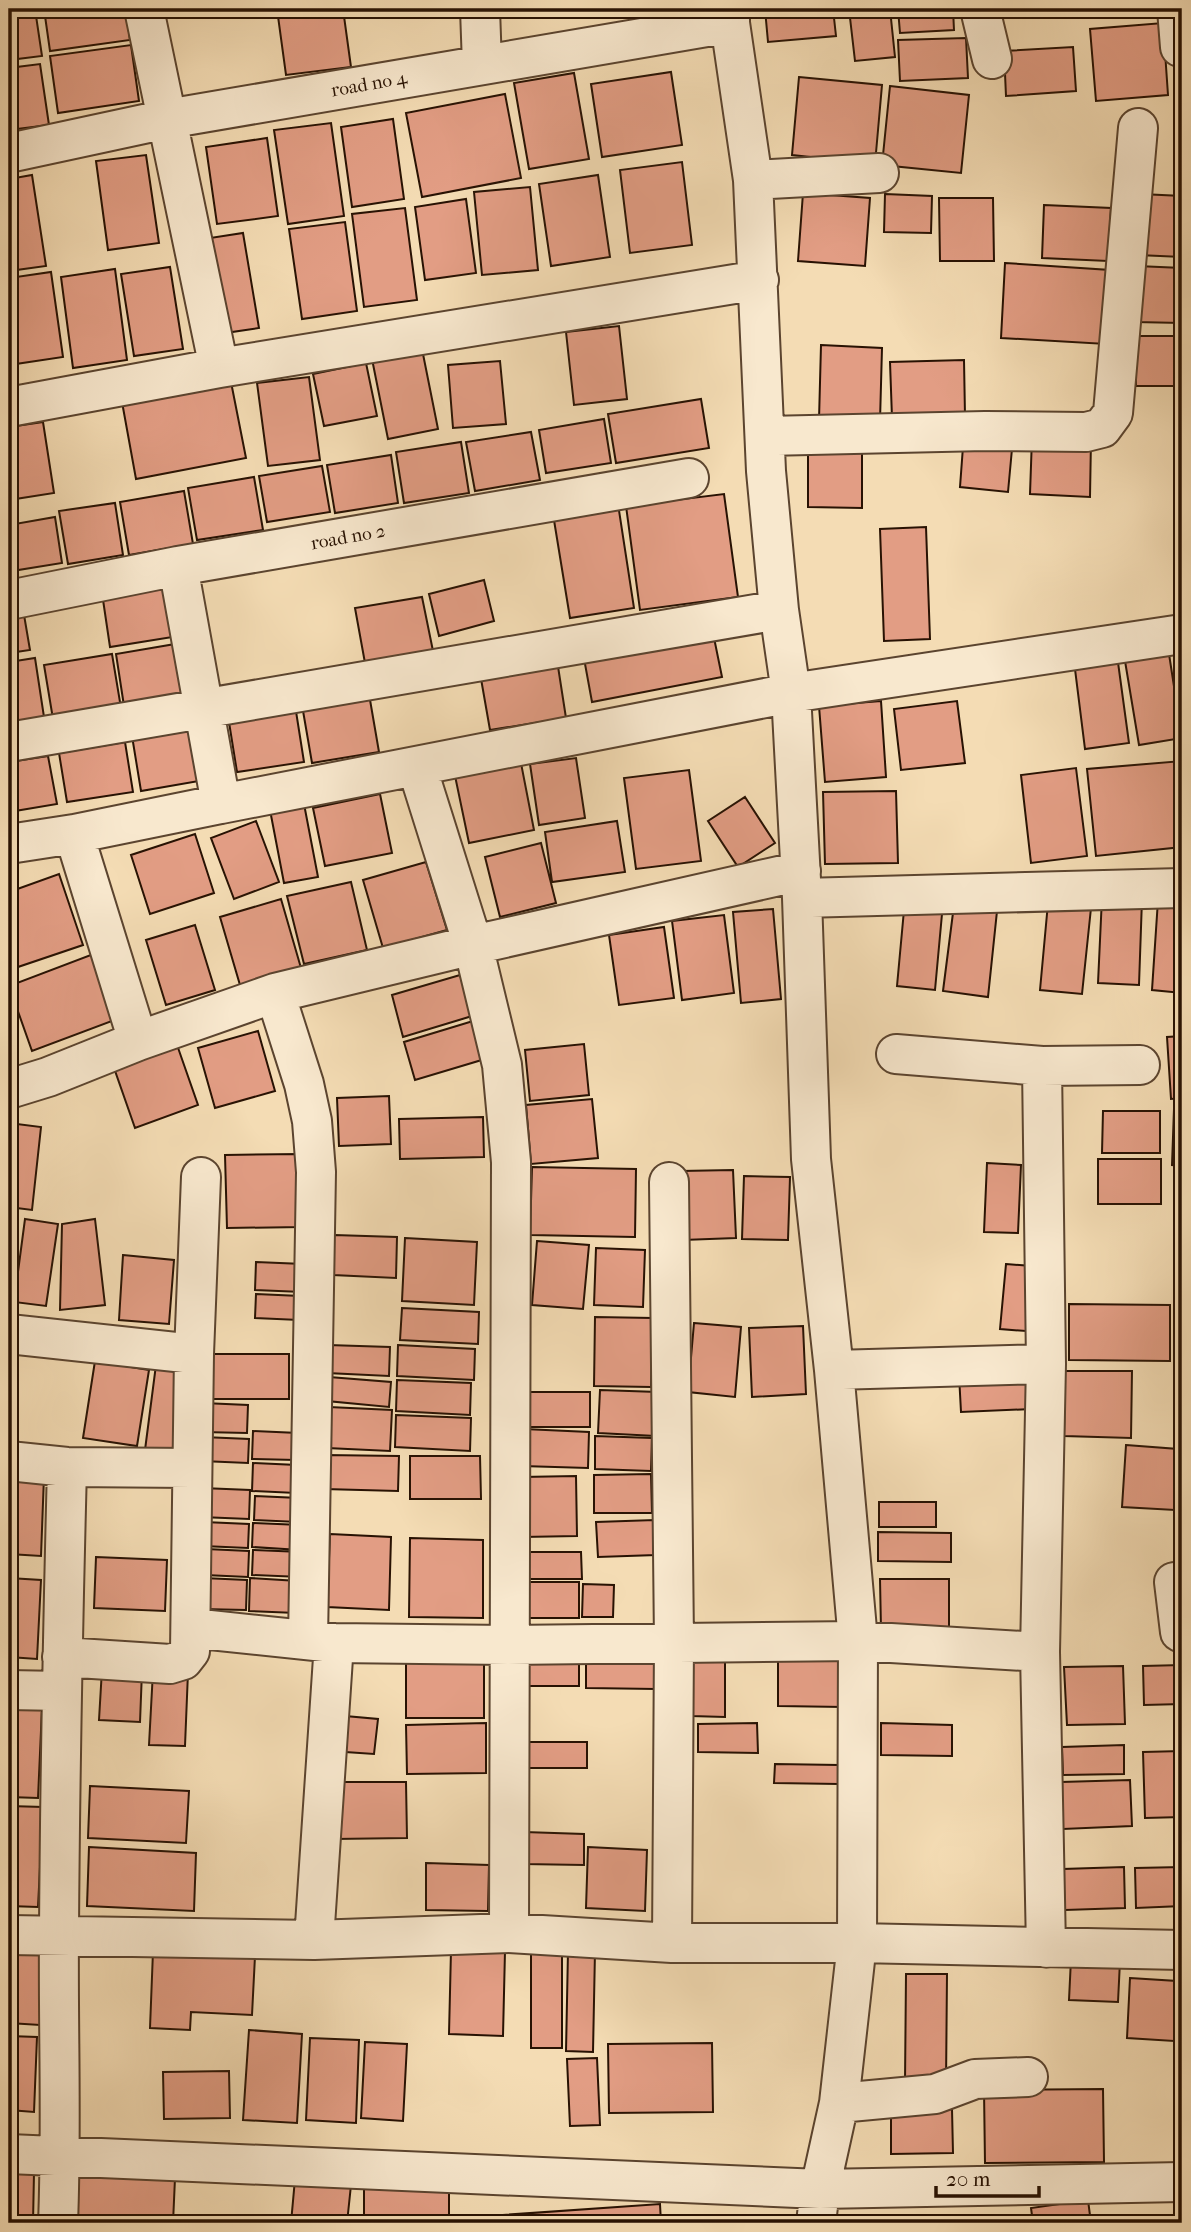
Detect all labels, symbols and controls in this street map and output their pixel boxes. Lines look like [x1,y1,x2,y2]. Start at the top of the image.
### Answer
street label: road no 4 [329,66,409,101]
street label: road no 2 [309,520,387,554]
scale bar [936,2155,1039,2199]
text: 20 m [946,2167,991,2191]

